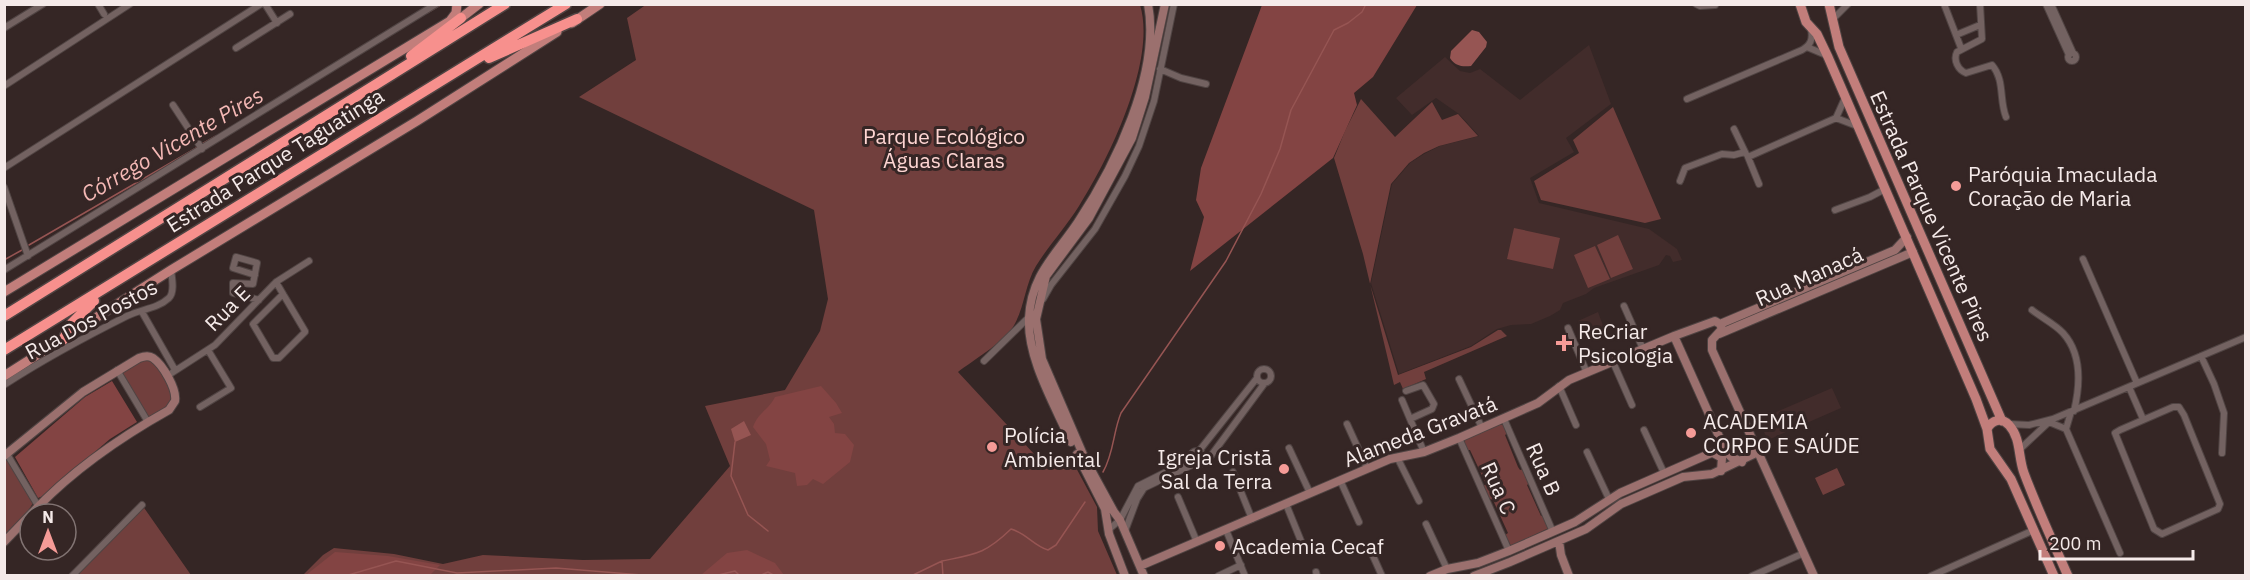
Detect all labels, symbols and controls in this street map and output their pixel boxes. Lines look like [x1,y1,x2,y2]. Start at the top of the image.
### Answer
water label: Córrego Vicente Pires [76,80,268,208]
street label: Estrada Parque Taguatinga [161,81,389,239]
street label: Estrada Parque Vicente Pires [1864,86,2000,346]
park label: Parque Ecológico Águas Claras [863,122,1025,174]
place label: Paróquia Imaculada Coração de Maria [1968,160,2157,212]
marker: Paróquia Imaculada Coração de Maria [1949,179,1963,193]
street label: Rua Manacá [1751,240,1867,312]
street label: Rua Dos Postos [20,272,162,366]
street label: Rua E [198,279,256,337]
place label: ReCriar Psicologia [1578,317,1673,369]
marker: ReCriar Psicologia [1555,334,1573,352]
street label: Alameda Gravatá [1339,389,1501,473]
place label: ACADEMIA CORPO E SAÚDE [1703,407,1860,459]
place label: Polícia Ambiental [1004,421,1101,473]
marker: ACADEMIA CORPO E SAÚDE [1684,426,1698,440]
street label: Rua B [1520,438,1568,500]
marker: Polícia Ambiental [985,440,999,454]
place label: Igreja Cristã Sal da Terra [1157,443,1272,495]
street label: Rua C [1475,457,1523,519]
marker: Igreja Cristã Sal da Terra [1277,462,1291,476]
north arrow [18,502,78,562]
text: N [42,507,54,527]
scale bar [2040,523,2193,561]
place label: Academia Cecaf [1232,532,1384,560]
text: 200 m [2049,532,2101,555]
marker: Academia Cecaf [1213,539,1227,553]

